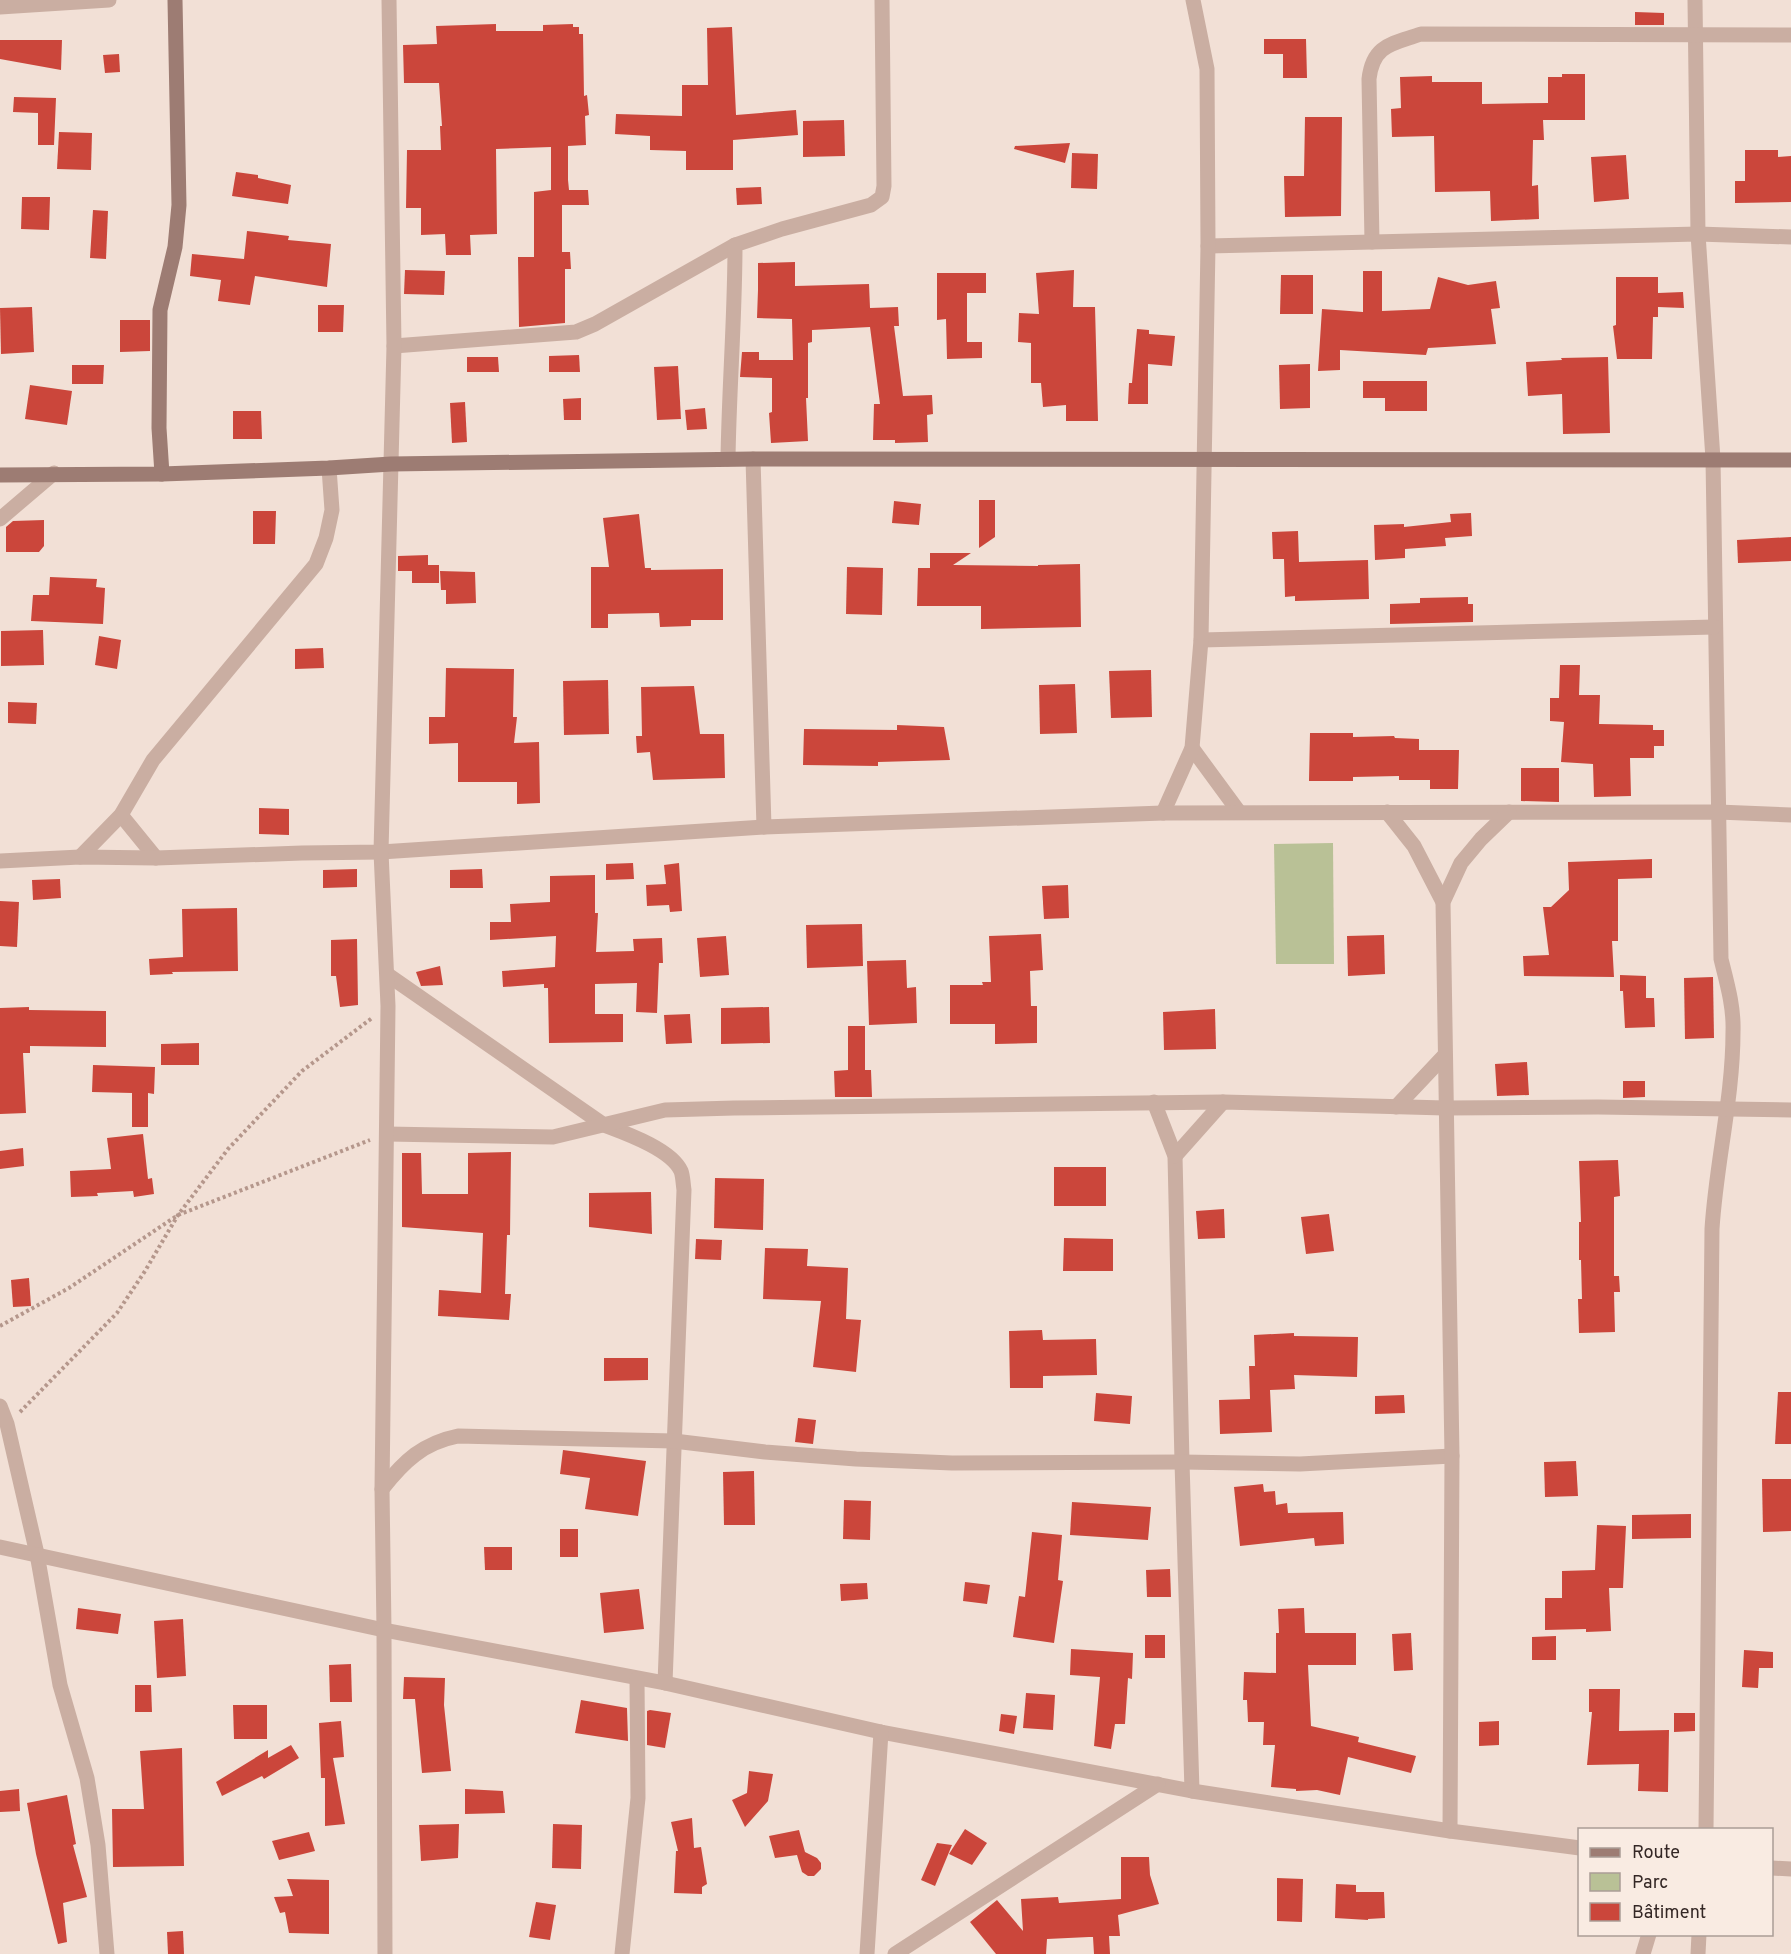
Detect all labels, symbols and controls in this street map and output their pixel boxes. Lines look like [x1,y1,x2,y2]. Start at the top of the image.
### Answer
legend [1578,1828,1773,1936]
text: Route [1632,1842,1680,1865]
text: Parc [1632,1872,1668,1895]
text: Bâtiment [1632,1902,1706,1925]

